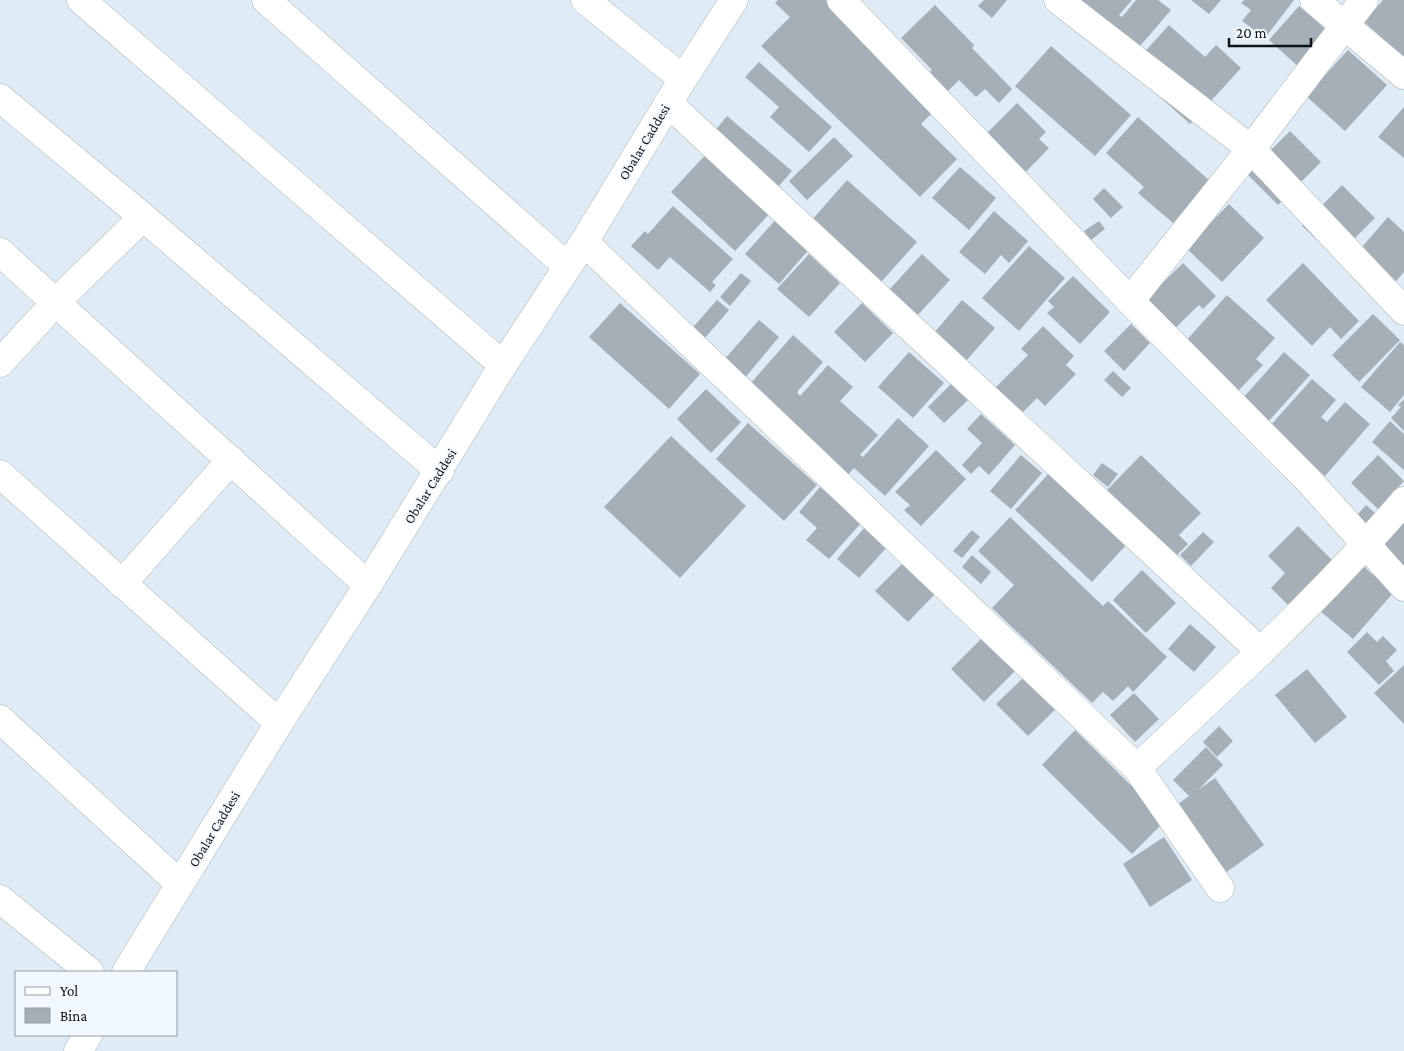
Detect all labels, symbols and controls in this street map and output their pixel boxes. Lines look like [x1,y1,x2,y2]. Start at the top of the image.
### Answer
scale bar [1229,15,1312,47]
text: 20 m [1236,25,1267,41]
street label: Obalar Caddesi [615,101,673,183]
street label: Obalar Caddesi [401,445,460,527]
street label: Obalar Caddesi [185,788,243,870]
legend [15,971,178,1036]
text: Yol [60,983,78,999]
text: Bina [60,1008,87,1024]

